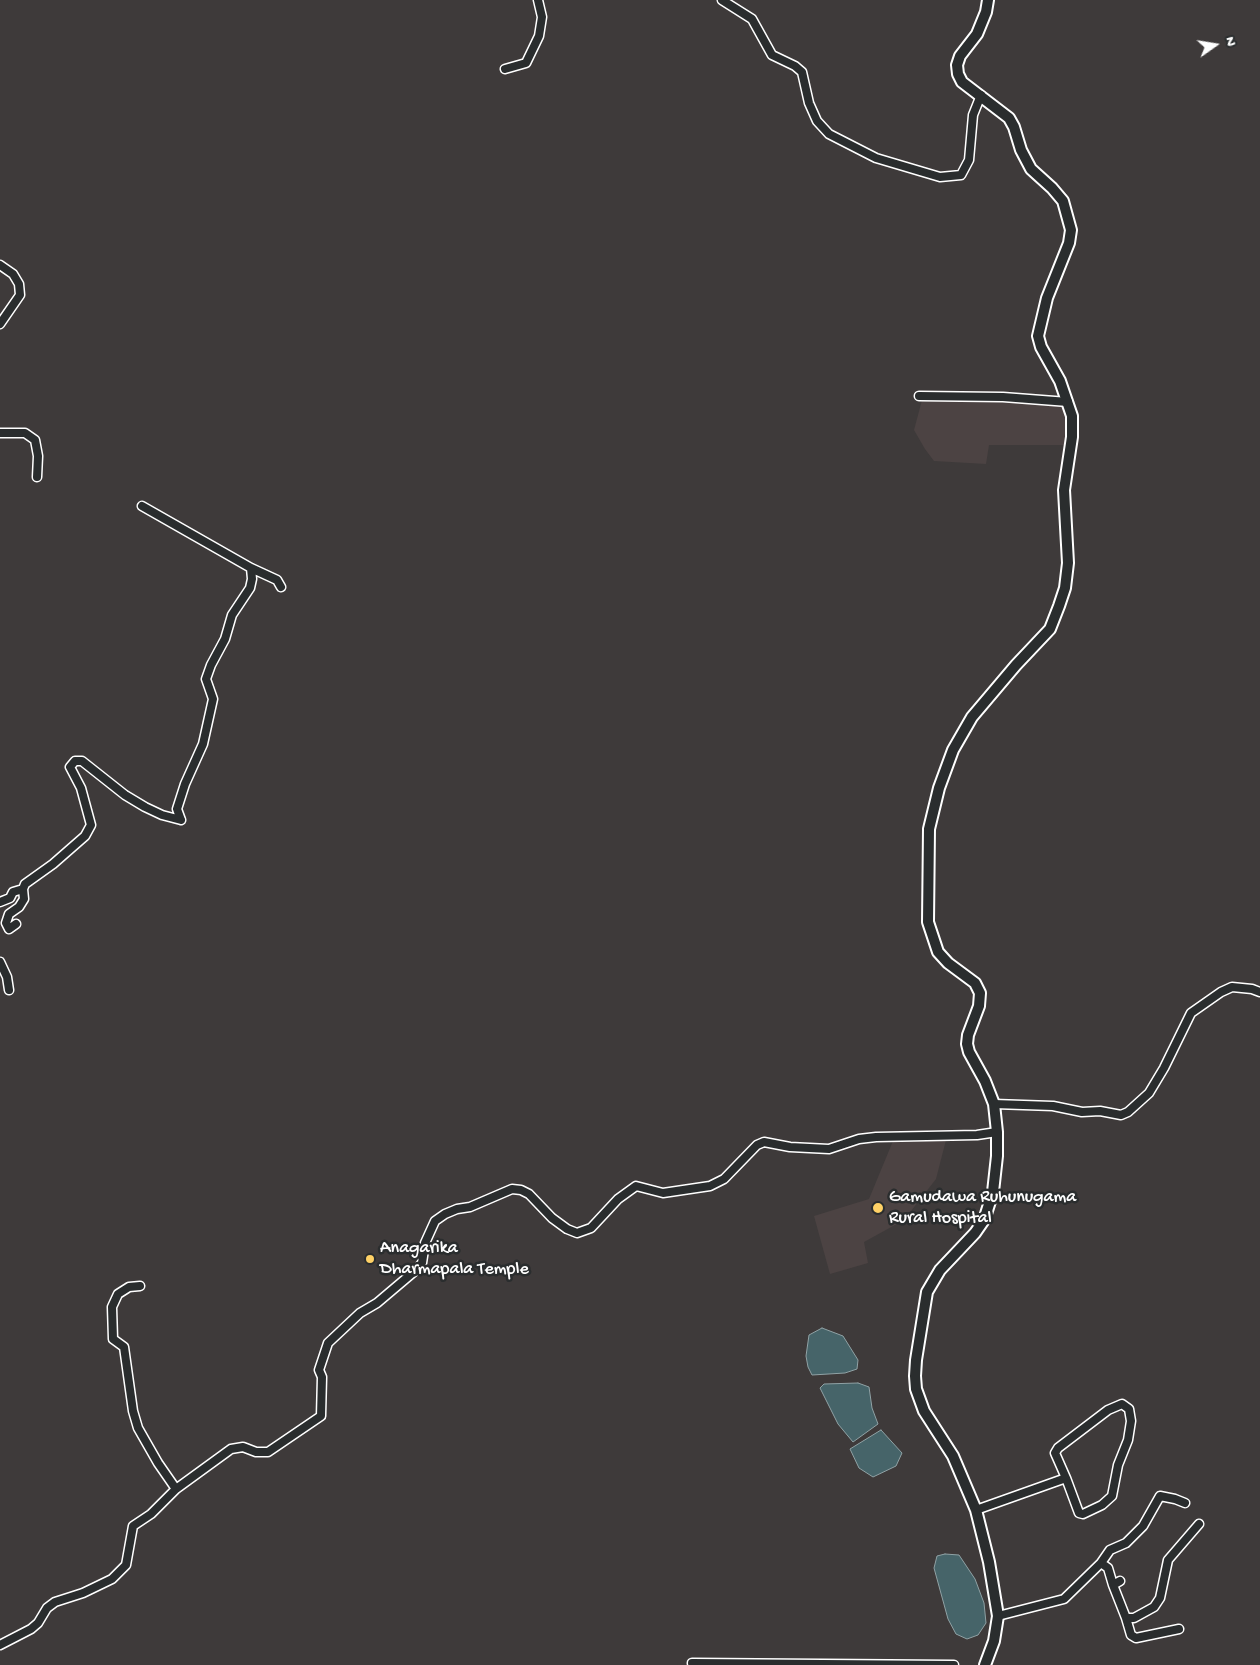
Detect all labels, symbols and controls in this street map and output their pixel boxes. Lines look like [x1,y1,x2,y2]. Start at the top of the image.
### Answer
north arrow [1190,20,1240,70]
text: N [1221,35,1239,48]
place label: Gamudawa Ruhunugama Rural Hospital [889,1187,1076,1230]
marker: Gamudawa Ruhunugama Rural Hospital [871,1201,885,1215]
place label: Anagarika Dharmapala Temple [380,1238,529,1280]
marker: Anagarika Dharmapala Temple [364,1253,376,1265]

